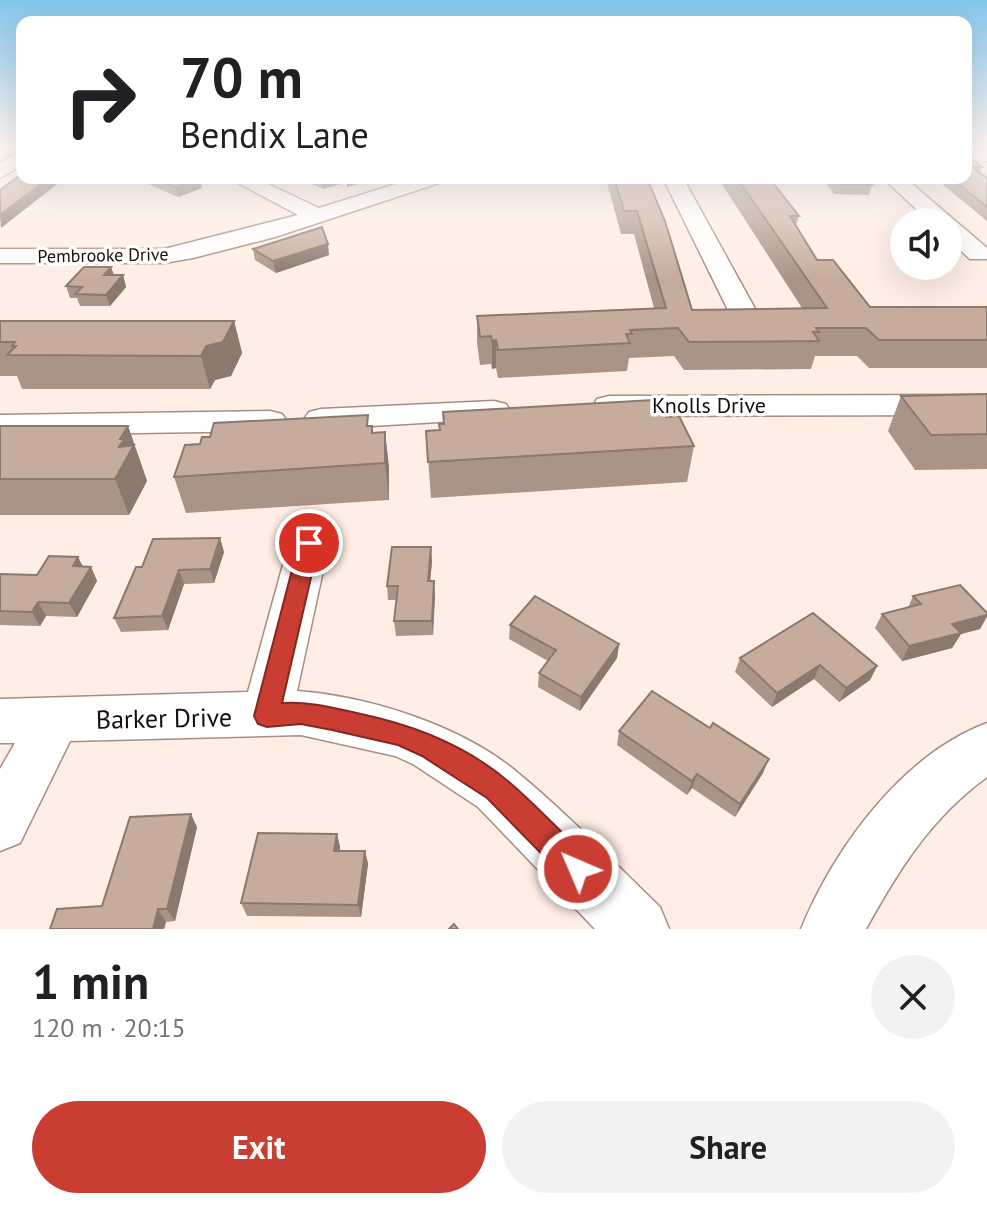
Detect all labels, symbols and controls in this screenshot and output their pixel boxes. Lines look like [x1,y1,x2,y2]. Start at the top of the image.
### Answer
text: 70 m [180,41,303,113]
icon: right [48,48,152,152]
text: Bendix Lane [180,111,369,158]
map controls [890,208,962,280]
button: sound [890,208,962,280]
street label: Pembrooke Drive [37,242,169,268]
street label: Knolls Drive [652,391,766,419]
pin [275,509,343,577]
icon: arrive [287,521,331,565]
street label: Barker Drive [96,700,232,736]
position arrow [536,827,620,911]
text: 1 min [32,950,149,1012]
button: close [871,955,955,1039]
text: 120 m · 20:15 [32,1011,186,1044]
button: Exit [32,1101,486,1193]
button: Share [502,1101,955,1193]

